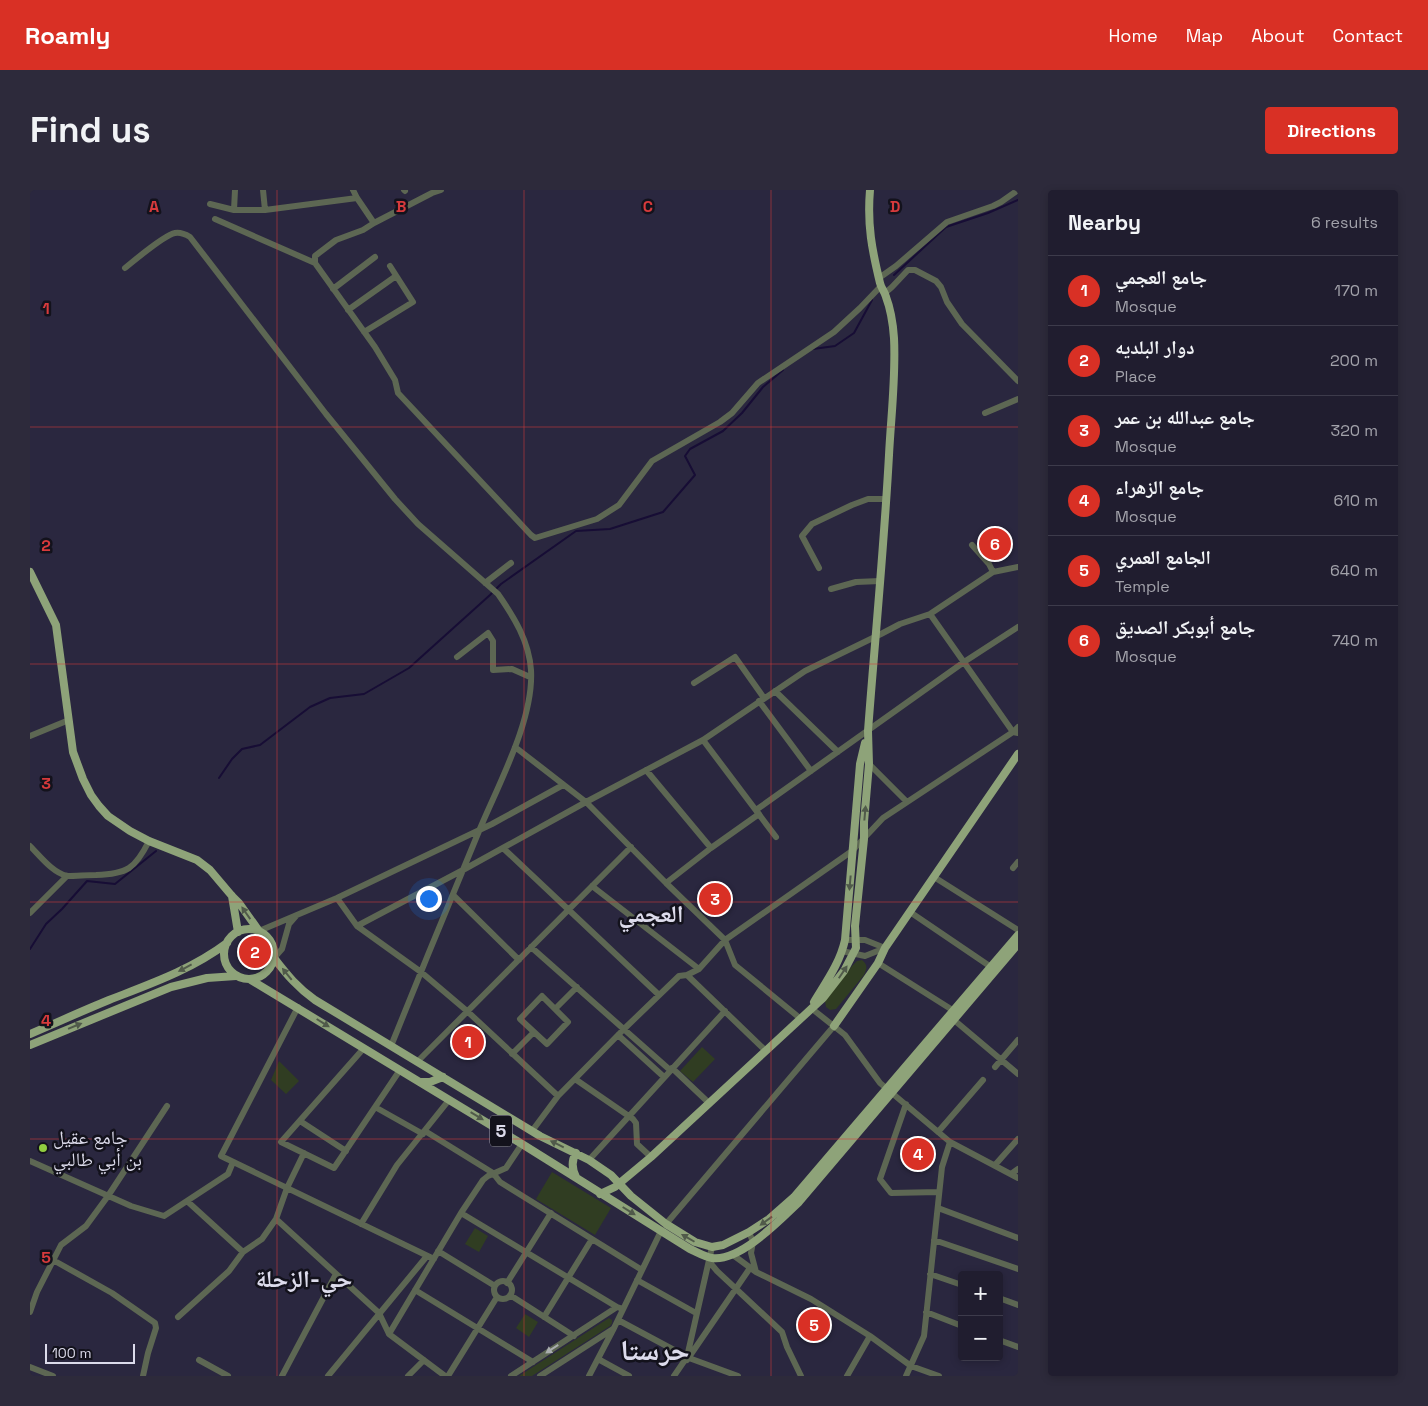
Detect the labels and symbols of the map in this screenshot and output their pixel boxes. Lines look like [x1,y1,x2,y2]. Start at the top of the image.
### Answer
text: A [149,196,159,217]
text: B [396,196,406,217]
text: C [643,196,653,217]
text: D [890,196,900,217]
text: 1 [42,298,50,319]
pin: 6 [979,525,1011,563]
text: 2 [41,535,51,556]
text: 3 [41,773,51,794]
one-way arrow [861,805,869,821]
one-way arrow [845,876,853,892]
pin: 3 [699,880,731,918]
your location [416,886,442,912]
district label: العجمي [618,898,684,933]
one-way arrow [241,906,251,920]
pin: 2 [239,933,271,971]
one-way arrow [178,964,193,972]
one-way arrow [838,965,848,978]
one-way arrow [281,968,292,981]
text: 4 [41,1010,51,1031]
one-way arrow [316,1018,329,1027]
one-way arrow [68,1022,82,1030]
pin: 1 [452,1023,484,1061]
one-way arrow [470,1112,483,1121]
road number: 5 [490,1116,512,1146]
place label: جامع عقيل بن أبي طالبي [53,1125,142,1175]
pin: 4 [902,1135,934,1173]
one-way arrow [550,1140,564,1148]
marker: جامع عقيل بن أبي طالبي [37,1142,49,1154]
one-way arrow [623,1207,636,1216]
one-way arrow [760,1215,773,1226]
one-way arrow [682,1233,695,1242]
text: 5 [41,1247,51,1268]
district label: حي-الزحلة [256,1263,352,1298]
pin: 5 [798,1306,830,1344]
district label: حرستا [620,1331,690,1368]
scale bar [45,1341,135,1364]
one-way arrow [546,1345,559,1354]

